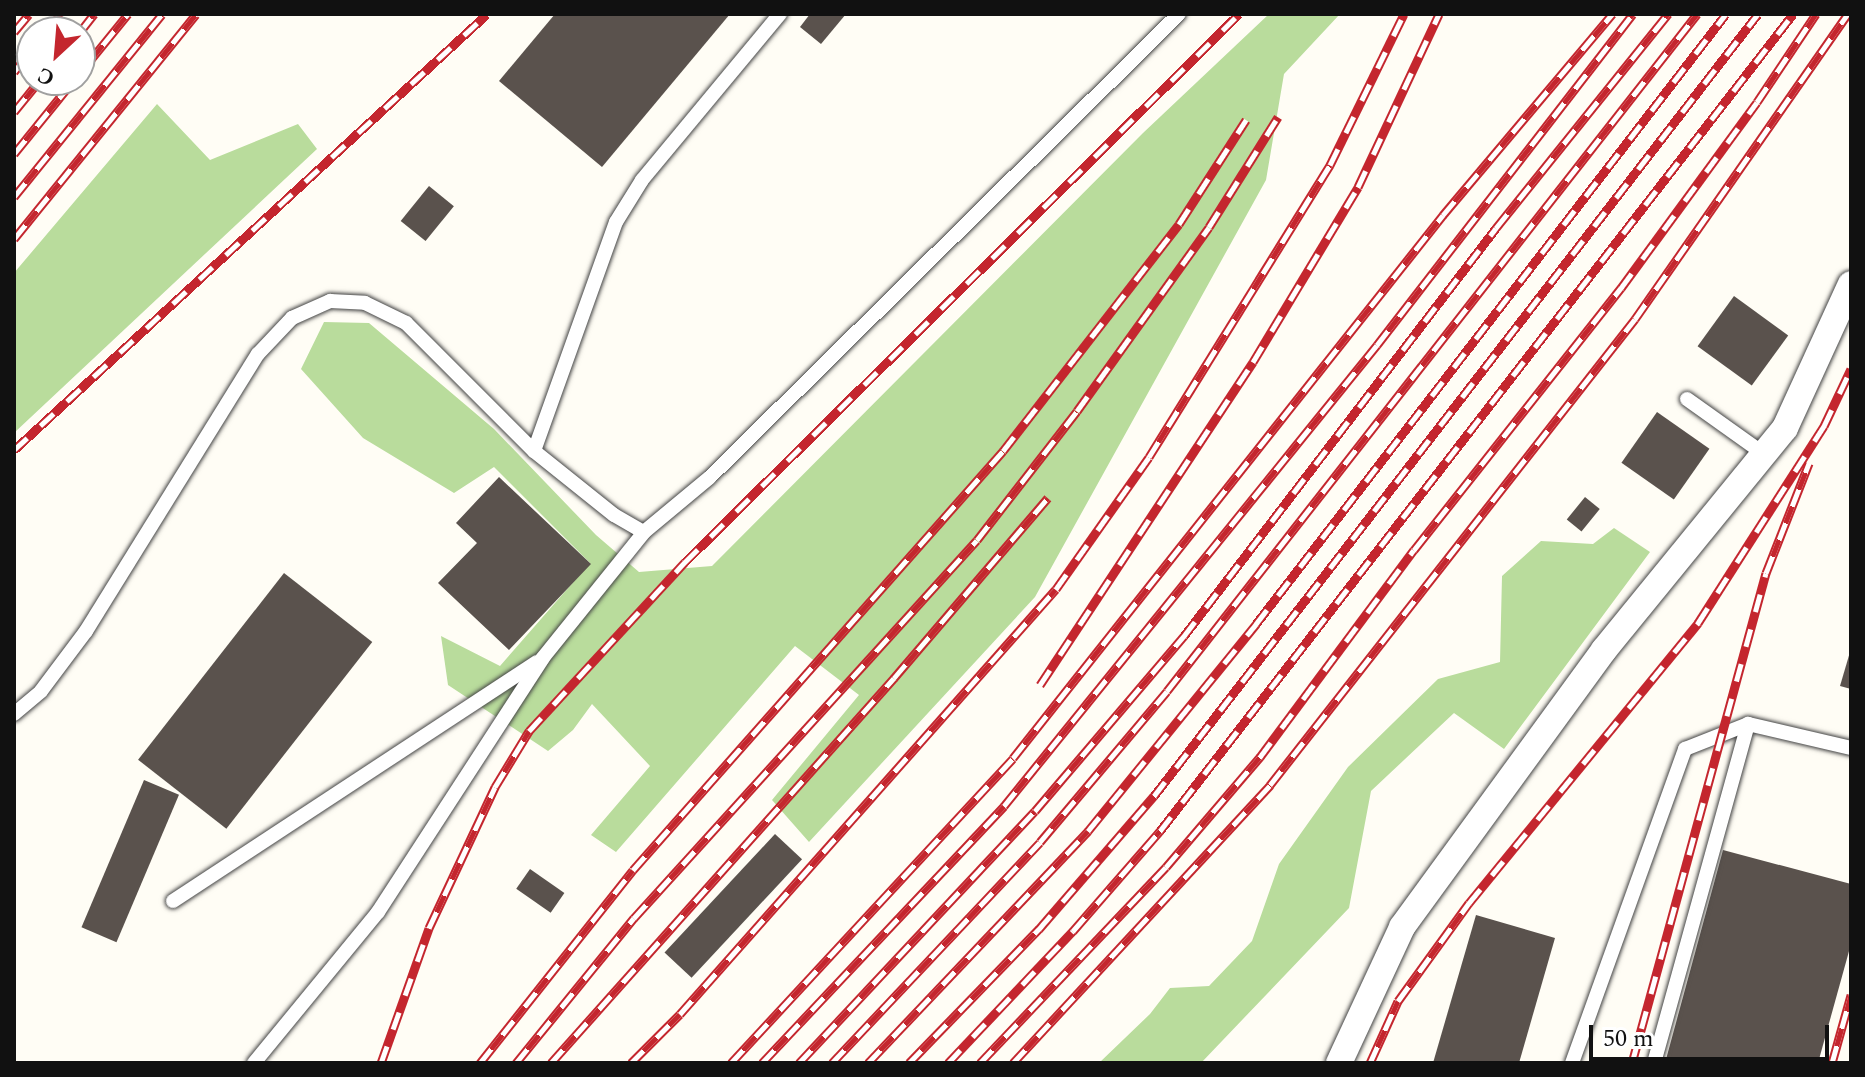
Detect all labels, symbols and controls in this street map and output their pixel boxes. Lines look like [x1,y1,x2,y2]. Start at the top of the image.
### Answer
north arrow [16,16,96,96]
text: С [32,58,60,94]
scale bar [1593,1009,1833,1059]
text: 50 m [1603,1021,1654,1057]

